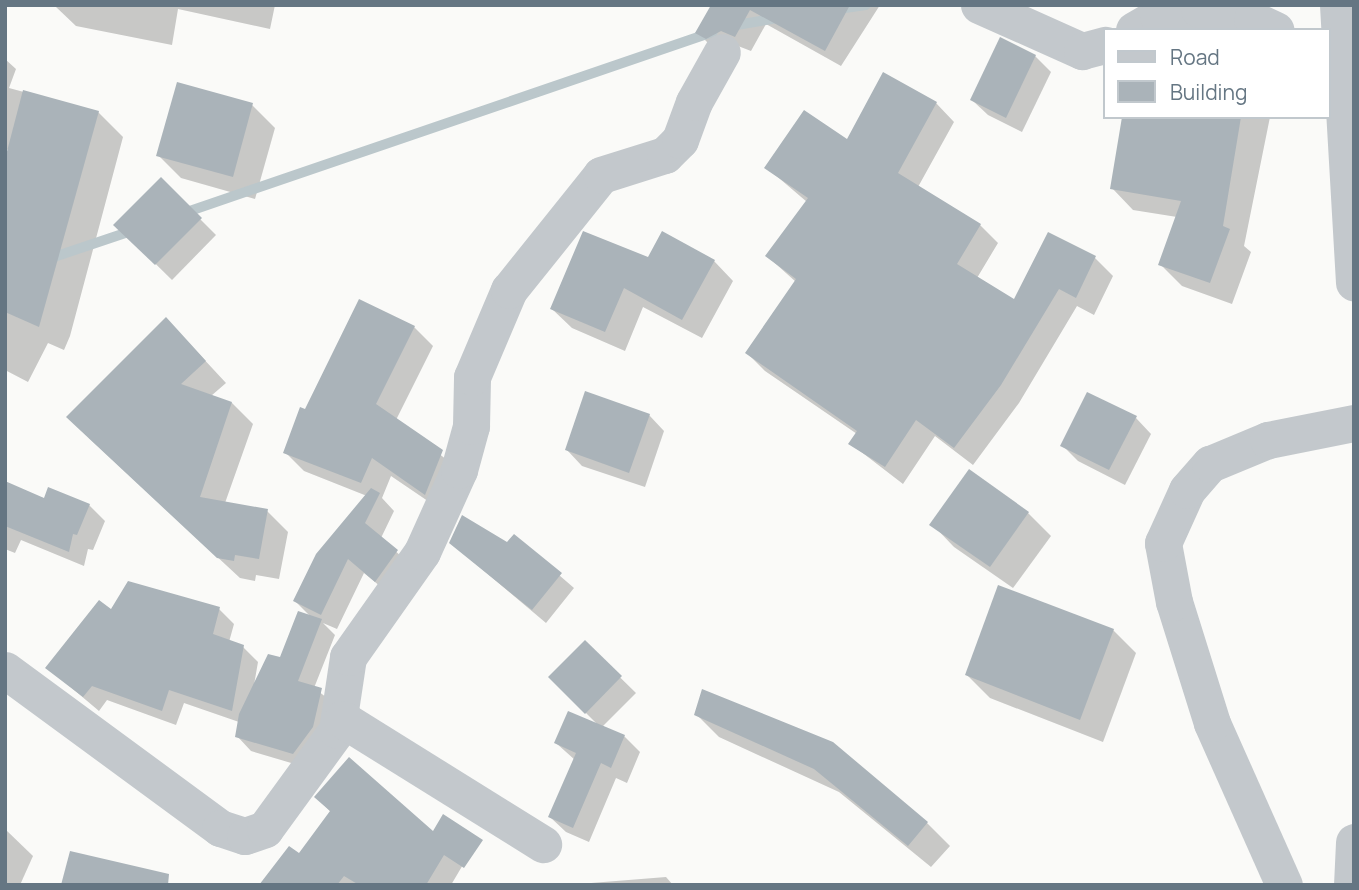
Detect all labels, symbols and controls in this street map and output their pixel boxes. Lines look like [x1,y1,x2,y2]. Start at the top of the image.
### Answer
legend [1104,28,1331,119]
text: Road [1170,43,1220,71]
text: Building [1170,78,1247,106]

